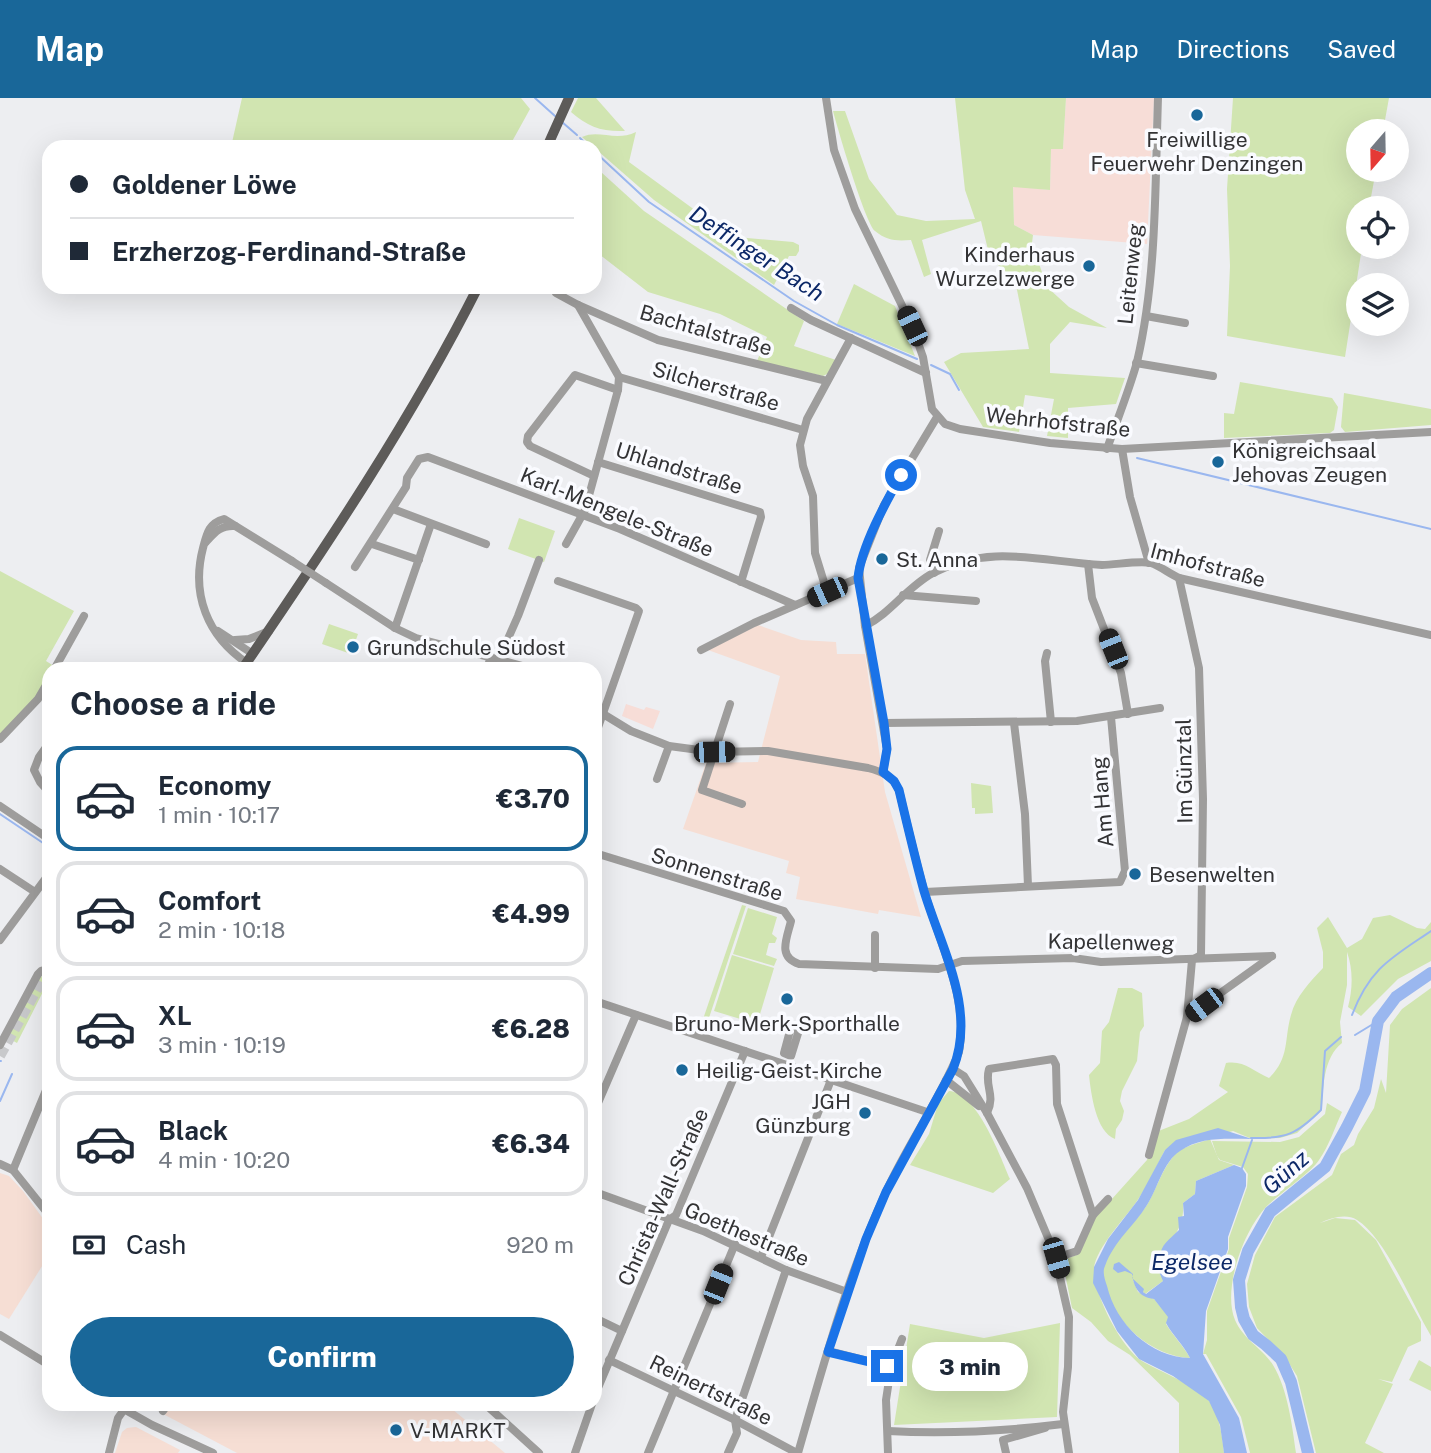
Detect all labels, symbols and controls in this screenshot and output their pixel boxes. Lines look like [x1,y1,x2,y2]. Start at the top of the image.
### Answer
text: Map [35,30,104,68]
text: Map [1090,35,1139,63]
text: Directions [1177,35,1289,63]
text: Saved [1327,35,1396,63]
marker: Freiwillige Feuerwehr Denzingen [1189,107,1205,123]
north arrow [1346,119,1409,182]
map controls [1346,119,1409,336]
place label: Freiwillige Feuerwehr Denzingen [1091,127,1303,176]
text: Goldener Löwe [112,169,297,200]
button: locate [1346,196,1409,259]
water label: Deffinger Bach [685,199,829,307]
street label: Leitenweg [1112,222,1148,326]
text: Erzherzog-Ferdinand-Straße [112,236,466,267]
place label: Kinderhaus Wurzelzwerge [935,242,1075,291]
marker: Kinderhaus Wurzelzwerge [1081,258,1097,274]
button: layers [1346,273,1409,336]
street label: Bachtalstraße [637,299,775,361]
car [894,303,931,349]
street label: Silcherstraße [650,356,782,416]
street label: Wehrhofstraße [984,402,1132,442]
street label: Uhlandstraße [612,437,746,499]
place label: Königreichsaal Jehovas Zeugen [1232,438,1387,487]
marker: Königreichsaal Jehovas Zeugen [1210,454,1226,470]
route start [885,459,917,491]
street label: Karl-Mengele-Straße [517,462,717,562]
street label: Imhofstraße [1148,538,1268,592]
place label: St. Anna [896,547,978,572]
marker: St. Anna [874,551,890,567]
car [804,574,851,610]
car [1096,626,1131,672]
place label: Grundschule Südost [367,635,566,660]
marker: Grundschule Südost [345,639,361,655]
text: Choose a ride [70,685,276,722]
street label: Im Günztal [1171,718,1197,824]
car [693,741,736,763]
street label: Am Hang [1086,756,1118,848]
icon: car [74,767,137,830]
text: Economy [158,770,271,801]
text: €3.70 [496,783,570,814]
text: 1 min · 10:17 [158,801,280,828]
street label: Sonnenstraße [648,842,786,906]
place label: Besenwelten [1149,862,1275,887]
marker: Besenwelten [1127,866,1143,882]
icon: car [74,882,137,945]
text: Comfort [158,885,261,916]
text: €4.99 [492,898,570,929]
text: 2 min · 10:18 [158,916,286,943]
street label: Kapellenweg [1047,928,1175,956]
car [1181,984,1228,1026]
marker: Bruno-Merk-Sporthalle [779,991,795,1007]
icon: car [74,997,137,1060]
text: XL [158,1000,192,1031]
place label: Bruno-Merk-Sporthalle [674,1011,900,1036]
text: €6.28 [492,1013,570,1044]
text: 3 min · 10:19 [158,1031,286,1058]
place label: Heilig-Geist-Kirche [696,1058,882,1083]
marker: Heilig-Geist-Kirche [674,1062,690,1078]
place label: JGH Günzburg [755,1089,851,1138]
street label: Christa-Wall-Straße [613,1104,713,1290]
marker: JGH Günzburg [857,1105,873,1121]
icon: car [74,1112,137,1175]
text: Black [158,1115,228,1146]
text: €6.34 [492,1128,570,1159]
water label: Günz [1256,1144,1314,1200]
text: 4 min · 10:20 [158,1146,290,1173]
street label: Goethestraße [681,1196,813,1272]
icon: cash [70,1226,108,1264]
text: Cash [126,1229,186,1260]
text: 920 m [506,1231,574,1258]
car [1041,1235,1072,1281]
water label: Egelsee [1151,1248,1233,1275]
car [701,1261,736,1307]
button: Confirm [70,1317,574,1397]
callout: 3 min [912,1342,1027,1390]
street label: Reinertstraße [646,1350,776,1430]
route end [871,1350,903,1382]
text: 3 min [939,1353,1001,1380]
place label: V-MARKT [410,1418,506,1443]
marker: V-MARKT [388,1422,404,1438]

